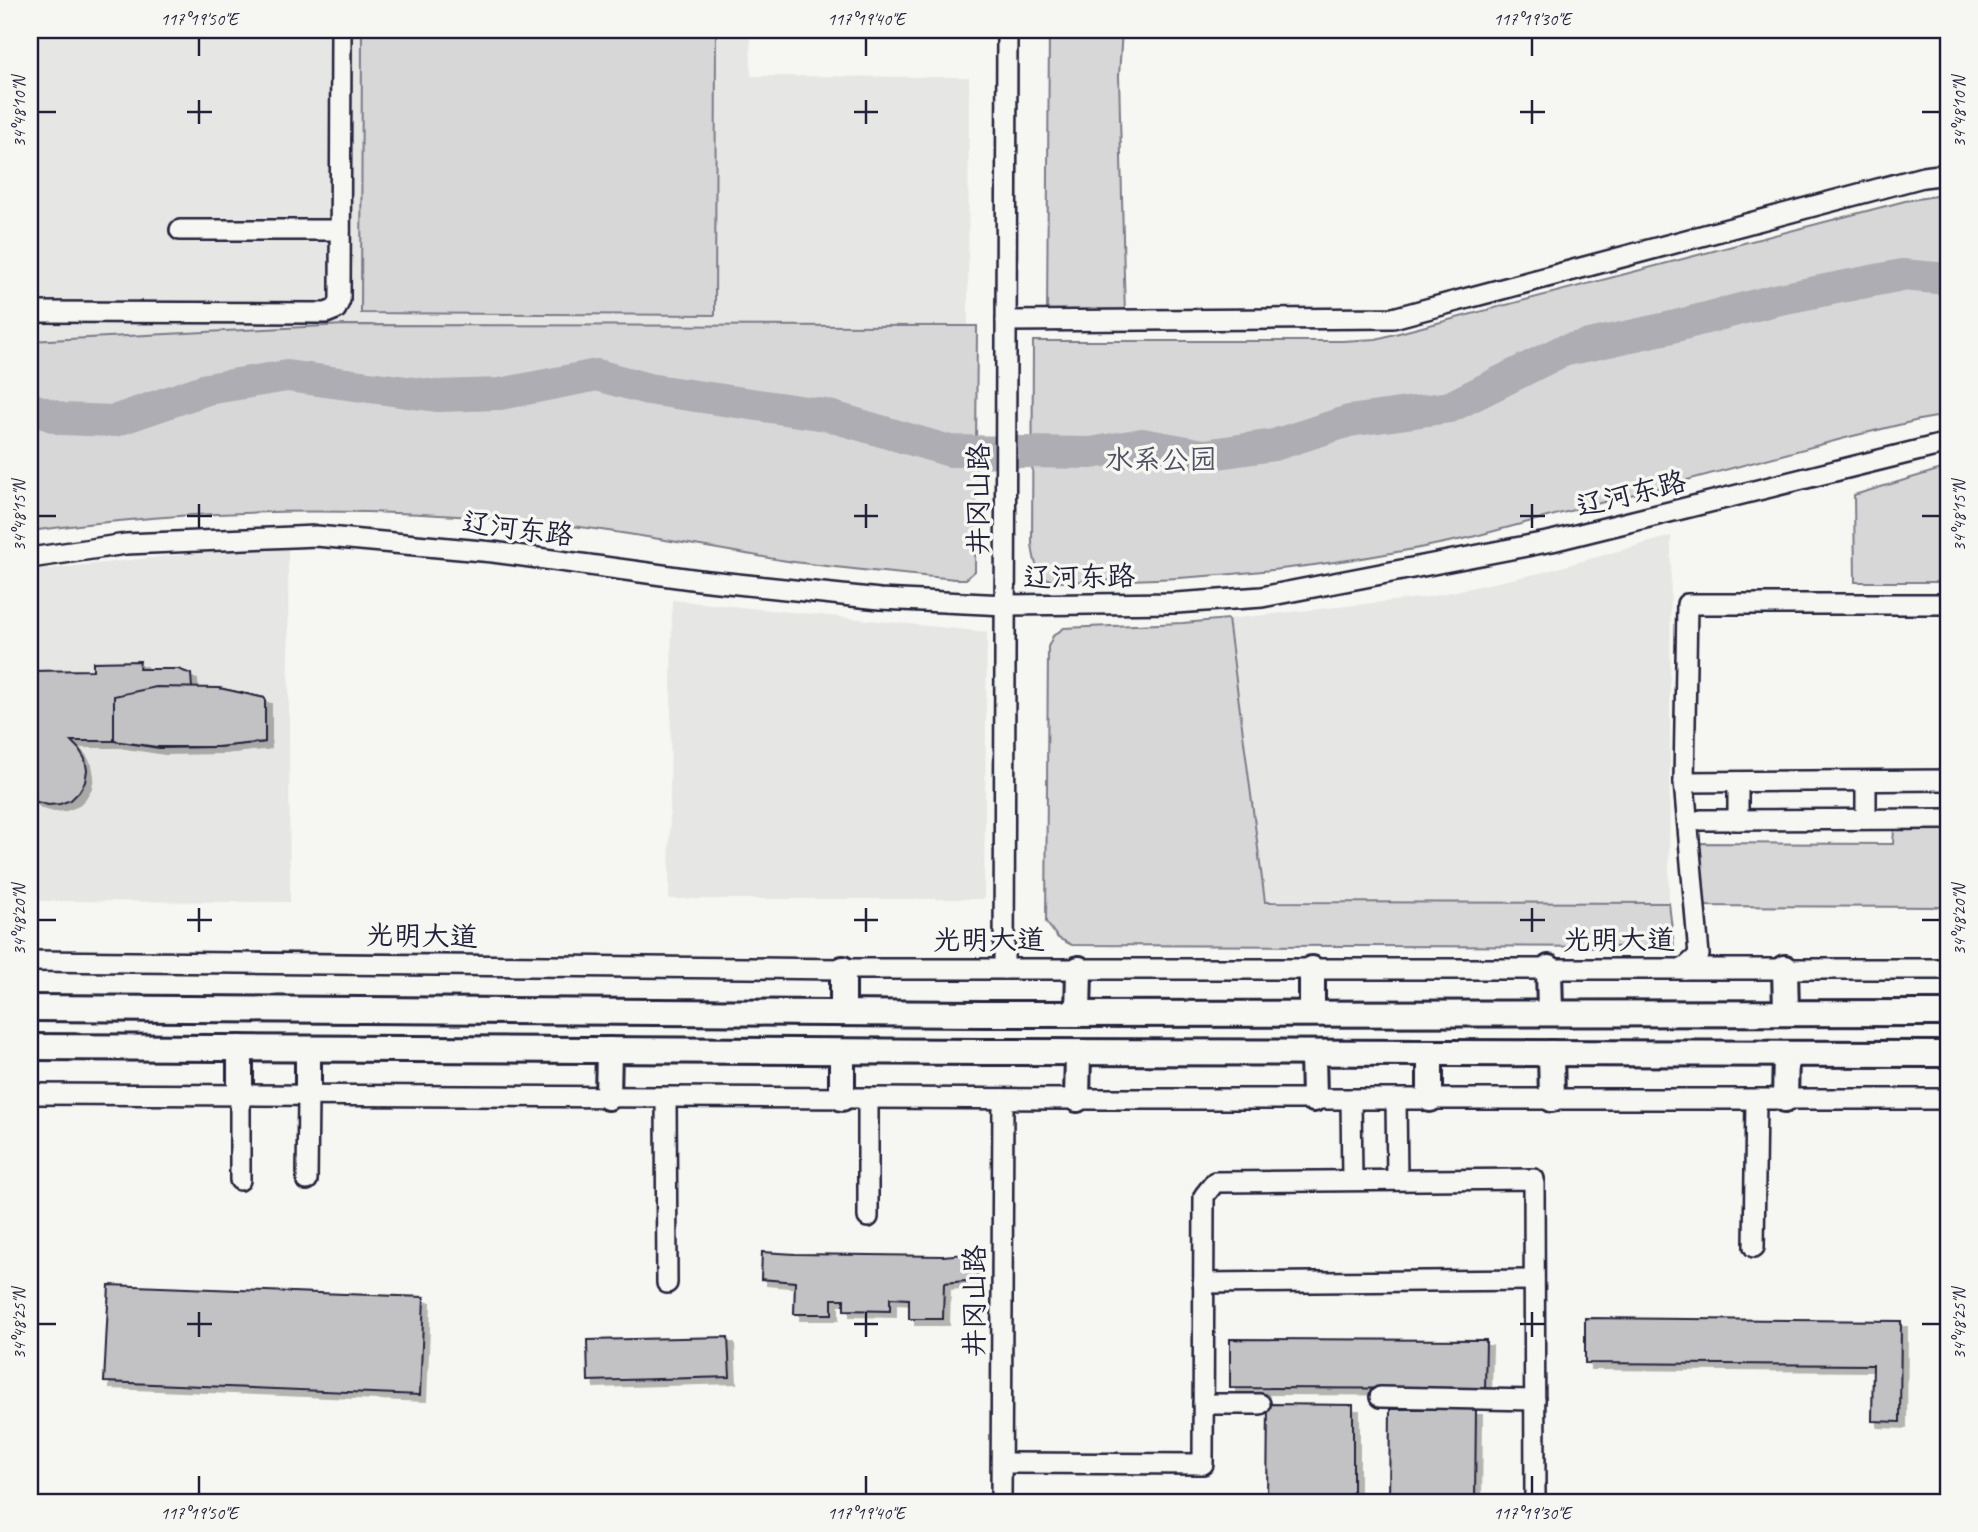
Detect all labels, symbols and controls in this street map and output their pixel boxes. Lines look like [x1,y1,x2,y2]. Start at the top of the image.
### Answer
text: 117°19'50"E [160,8,240,30]
text: 117°19'40"E [827,8,907,30]
text: 117°19'30"E [1493,8,1573,30]
text: 34°48'10"N [8,73,30,147]
text: 34°48'10"N [1948,73,1970,147]
park label: 水系公园 [1105,442,1217,477]
street label: 井冈山路 [961,443,996,555]
street label: 辽河东路 [1573,463,1690,524]
text: 34°48'15"N [8,477,30,551]
text: 34°48'15"N [1948,477,1970,551]
street label: 辽河东路 [460,504,576,553]
street label: 辽河东路 [1023,558,1135,595]
text: 34°48'20"N [8,881,30,955]
text: 34°48'20"N [1948,881,1970,955]
street label: 光明大道 [366,917,478,954]
street label: 光明大道 [933,922,1045,957]
street label: 光明大道 [1563,922,1675,957]
street label: 井冈山路 [957,1245,992,1357]
text: 34°48'25"N [8,1285,30,1359]
text: 34°48'25"N [1948,1285,1970,1359]
text: 117°19'50"E [160,1502,240,1524]
text: 117°19'40"E [827,1502,907,1524]
text: 117°19'30"E [1493,1502,1573,1524]

